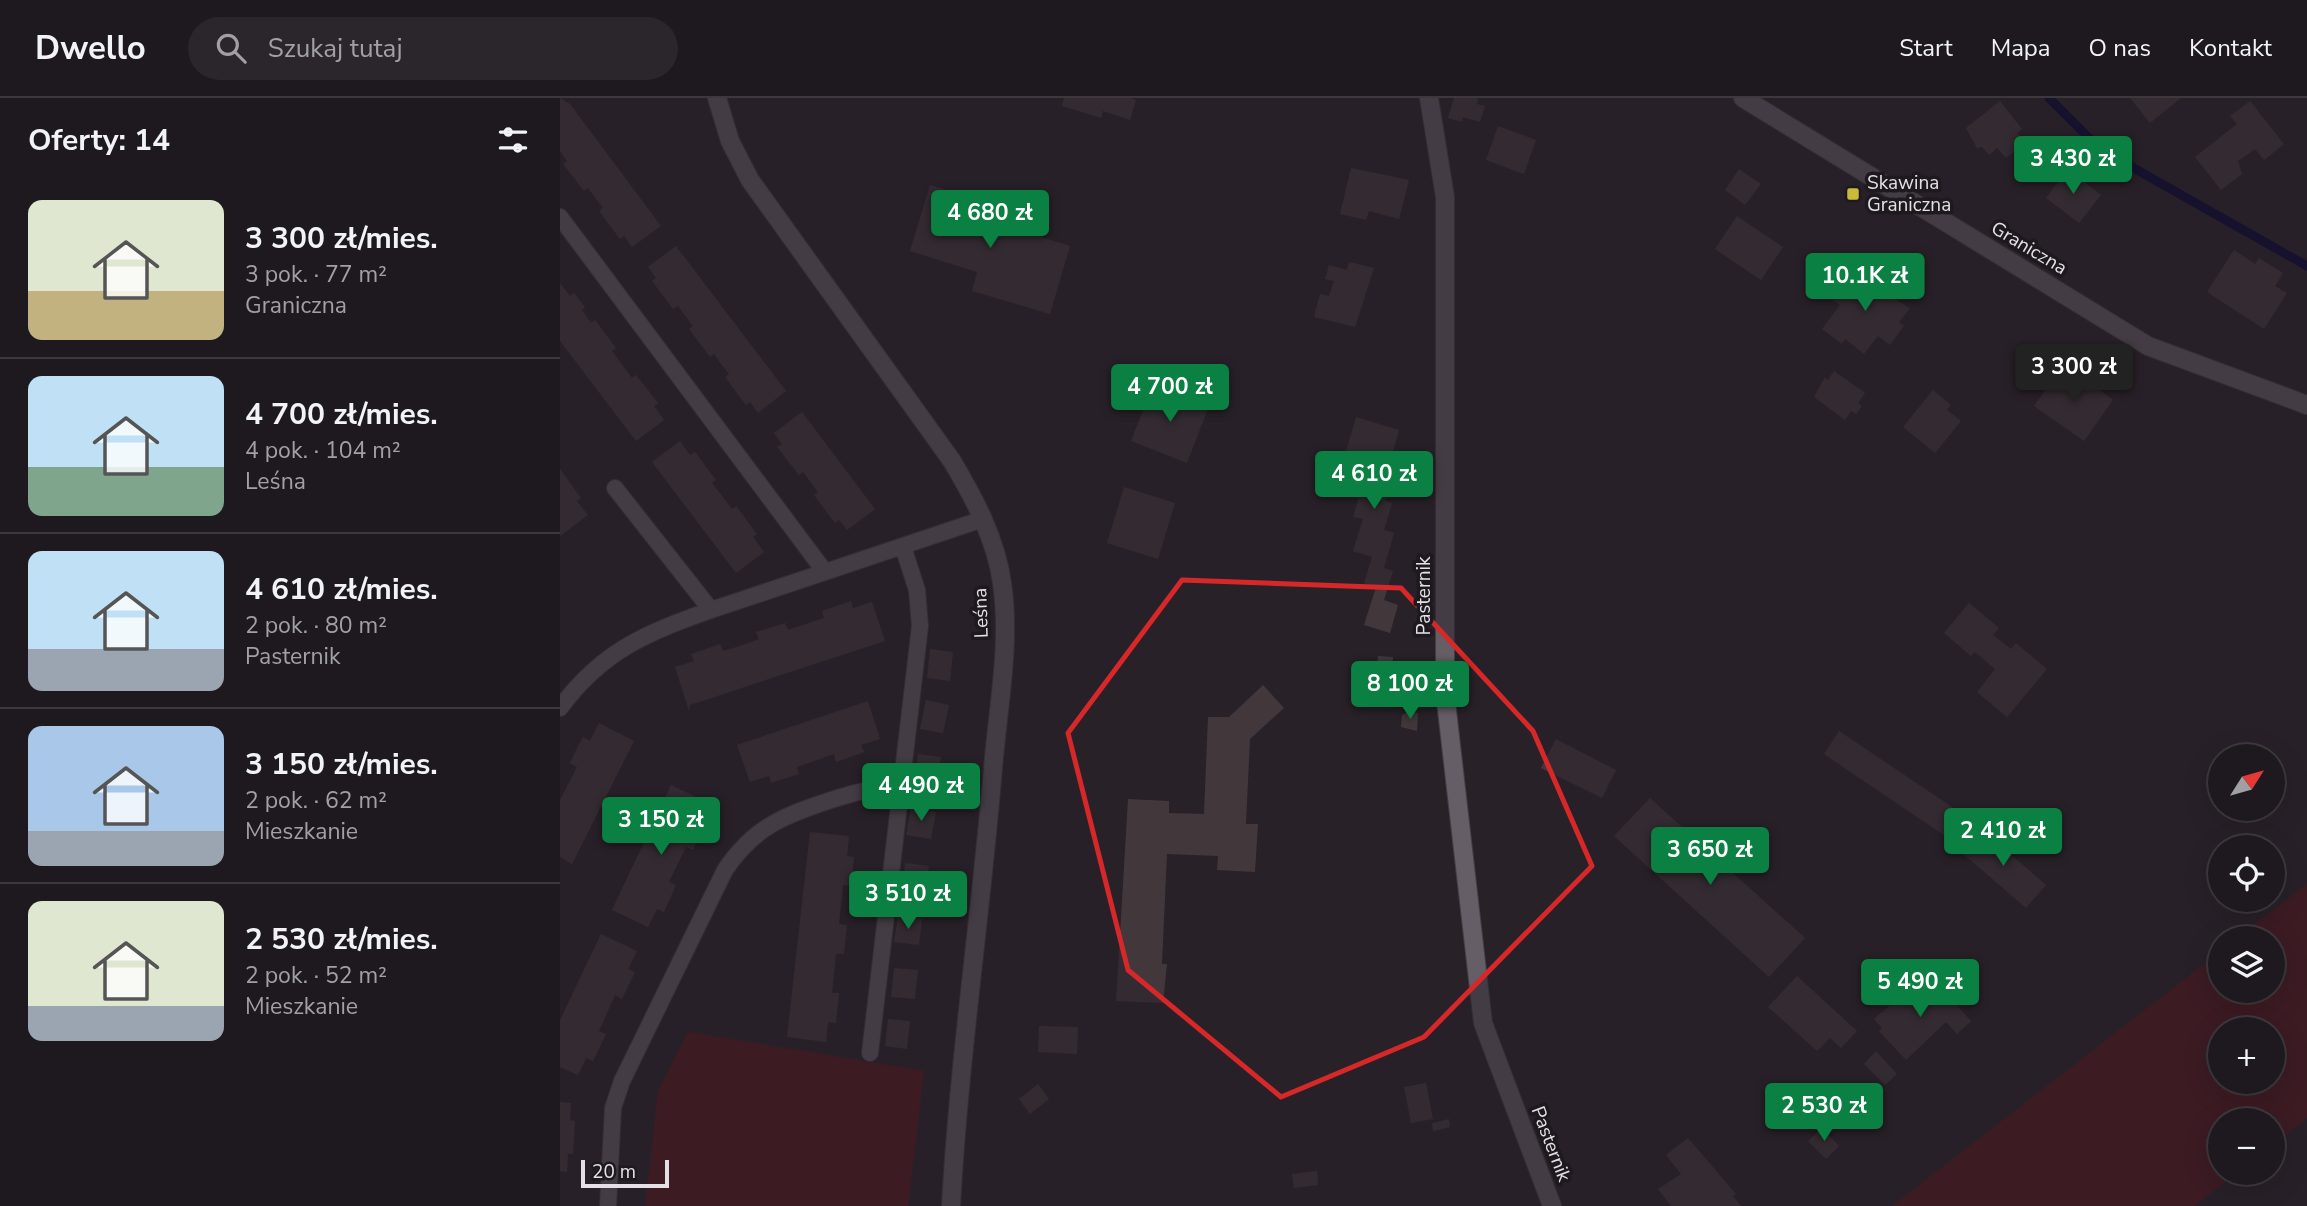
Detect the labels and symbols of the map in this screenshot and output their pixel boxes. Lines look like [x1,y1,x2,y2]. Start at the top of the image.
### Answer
pin: 3 430 zł [2001,136,2145,196]
place label: Skawina Graniczna [1867,170,1951,218]
marker: Skawina Graniczna [1845,186,1861,202]
pin: 4 680 zł [918,190,1062,250]
street label: Graniczna [1986,215,2072,281]
pin: 10.1K zł [1793,254,1937,313]
pin: 3 300 zł [2002,344,2146,404]
pin: 4 700 zł [1098,364,1242,424]
pin: 4 610 zł [1302,452,1446,511]
street label: Pasternik [1411,556,1437,635]
street label: Leśna [967,587,995,639]
pin: 8 100 zł [1338,662,1482,721]
north arrow [2208,744,2286,821]
pin: 4 490 zł [849,764,993,823]
pin: 3 150 zł [589,798,733,857]
pin: 2 410 zł [1931,808,2075,868]
pin: 3 650 zł [1638,828,1782,887]
pin: 3 510 zł [836,872,980,931]
pin: 5 490 zł [1848,960,1992,1019]
pin: 2 530 zł [1752,1084,1896,1143]
street label: Pasternik [1525,1103,1577,1186]
scale bar [581,1157,668,1189]

